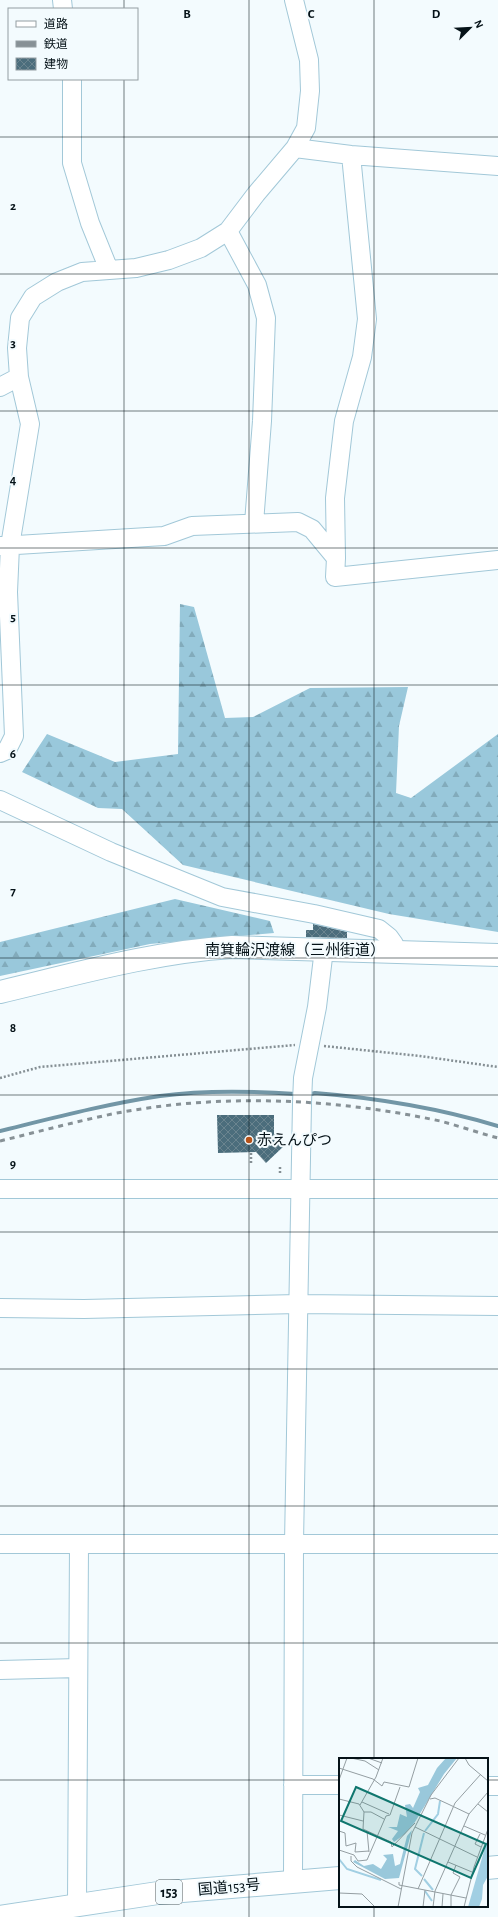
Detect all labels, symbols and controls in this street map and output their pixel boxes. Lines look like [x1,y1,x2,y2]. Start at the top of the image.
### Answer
legend [8,8,138,80]
text: B [183,8,191,21]
text: C [308,8,315,21]
text: D [432,8,441,21]
north arrow [450,8,490,48]
text: 道路 [44,17,68,30]
text: N [472,18,485,30]
text: 鉄道 [44,37,68,50]
text: 建物 [44,57,68,70]
text: 2 [10,200,16,213]
text: 3 [10,337,16,350]
text: 4 [10,474,17,487]
text: 5 [10,611,16,624]
text: 6 [10,748,16,761]
text: 7 [10,885,16,898]
street label: 南箕輪沢渡線（三州街道） [205,941,385,958]
text: 8 [10,1022,16,1035]
place label: 赤えんぴつ [257,1132,332,1148]
marker: 赤えんぴつ [244,1135,254,1145]
text: 9 [10,1158,16,1171]
inset map [339,1758,488,1907]
street label: 国道153号 [197,1876,261,1898]
road number: 153 [156,1880,182,1904]

